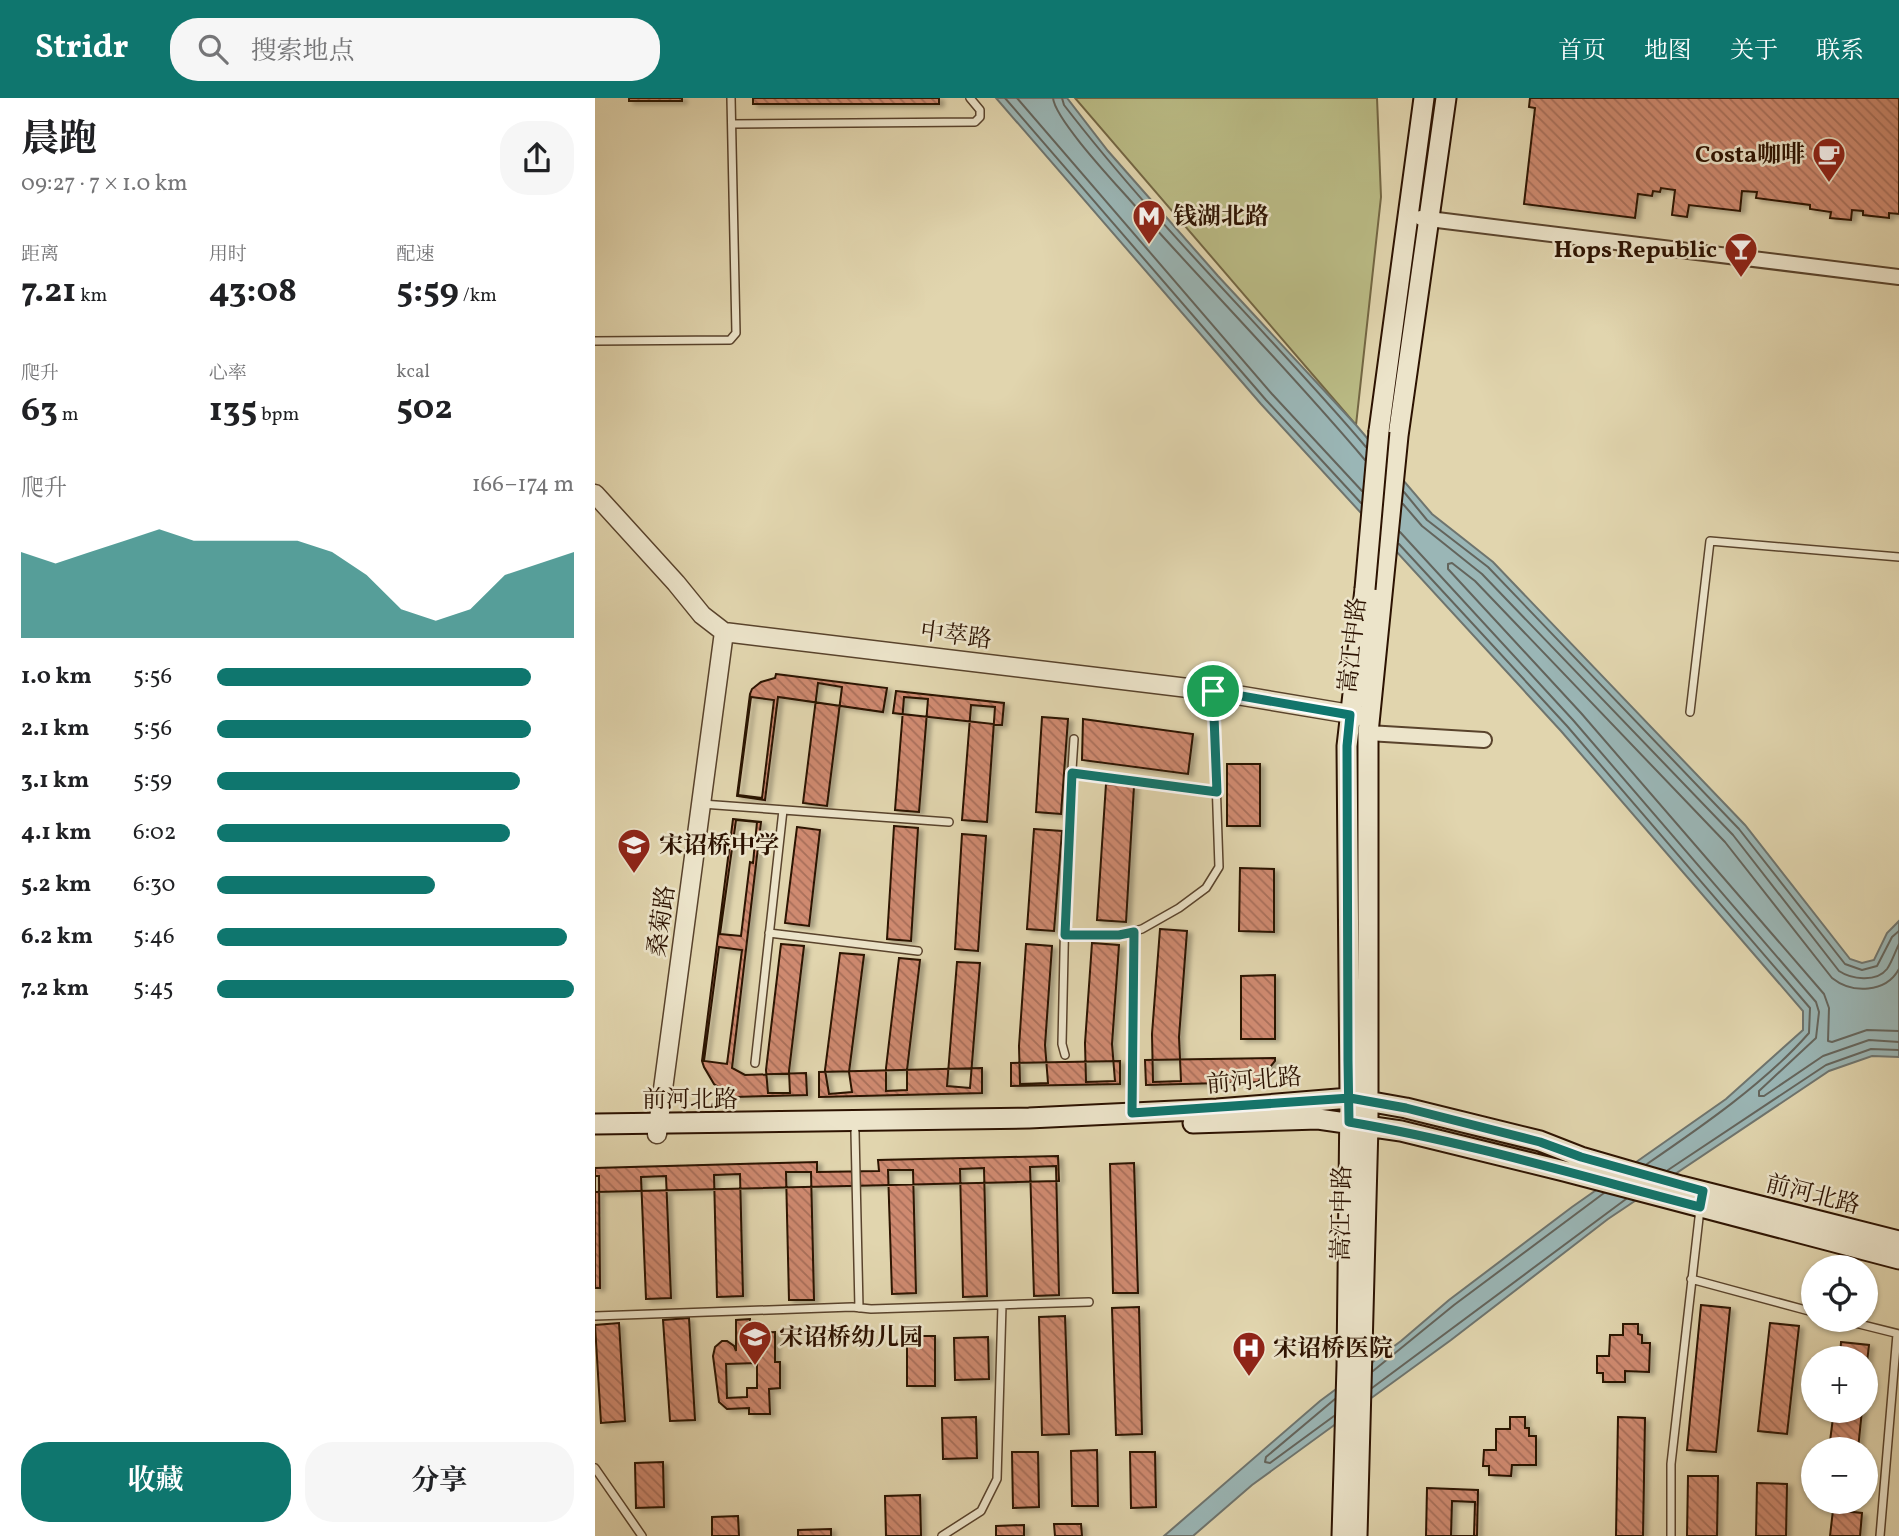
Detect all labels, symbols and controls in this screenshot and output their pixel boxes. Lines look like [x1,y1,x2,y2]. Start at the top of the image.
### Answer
search box [170,18,660,81]
text: Stridr [35,26,128,72]
icon: search [194,30,232,68]
text: 搜索地点 [250,34,354,70]
text: 首页 [1558,35,1606,69]
text: 地图 [1644,35,1692,69]
text: 关于 [1730,35,1778,69]
text: 联系 [1816,35,1864,69]
text: 晨跑 [21,115,97,168]
button: share [500,121,574,195]
cafe icon: Costa咖啡 [1810,135,1848,184]
place label: Costa咖啡 [1695,139,1805,173]
text: 09:27 · 7 × 1.0 km [21,168,188,200]
metro station icon: 钱湖北路 [1130,197,1168,246]
place label: 钱湖北路 [1173,201,1269,235]
bar icon: Hops Republic [1722,230,1760,279]
place label: Hops Republic [1554,234,1717,268]
text: 距离 [21,242,59,268]
text: 用时 [209,242,247,268]
text: 配速 [396,242,434,268]
text: 7.21 [21,268,76,316]
text: 43:08 [209,268,297,316]
text: 5:59 [396,268,459,316]
text: km [76,283,107,309]
text: /km [459,283,497,309]
text: kcal [396,359,430,385]
text: 爬升 [21,361,59,387]
text: 心率 [209,361,247,387]
text: 502 [396,385,453,433]
text: 63 [21,387,58,435]
text: 135 [209,387,257,435]
text: m [58,402,78,428]
text: bpm [257,402,299,428]
text: 166–174 m [472,469,574,501]
text: 爬升 [21,473,67,505]
street label: 嵩江中路 [1332,596,1376,695]
street label: 中萃路 [918,616,994,658]
text: 1.0 km [21,661,92,693]
text: 5:56 [133,661,172,693]
pin [1183,661,1243,721]
icon: arrive [1194,672,1232,710]
text: 2.1 km [21,713,90,745]
text: 5:56 [133,713,172,745]
text: 3.1 km [21,765,89,797]
text: 5:59 [133,765,172,797]
text: 4.1 km [21,817,92,849]
text: 6:02 [133,817,176,849]
school or university icon: 宋诏桥中学 [615,826,653,875]
place label: 宋诏桥中学 [659,830,779,864]
text: 5.2 km [21,869,91,901]
text: 6:30 [133,869,175,901]
street label: 桑菊路 [641,883,685,959]
text: 6.2 km [21,921,93,953]
text: 5:46 [133,921,175,953]
text: 7.2 km [21,973,89,1005]
text: 5:45 [133,973,174,1005]
street label: 前河北路 [1205,1061,1303,1103]
street label: 前河北路 [642,1084,738,1118]
street label: 嵩江中路 [1325,1165,1361,1261]
street label: 前河北路 [1762,1168,1863,1224]
map controls [1801,1255,1878,1514]
button: locate [1801,1255,1878,1332]
school or university icon: 宋诏桥幼儿园 [736,1318,774,1367]
place label: 宋诏桥幼儿园 [779,1322,923,1356]
hospital icon: 宋诏桥医院 [1230,1329,1268,1378]
place label: 宋诏桥医院 [1273,1333,1393,1367]
button: + [1801,1346,1878,1423]
button: − [1801,1437,1878,1514]
button: 收藏 [21,1442,291,1522]
button: 分享 [305,1442,574,1522]

